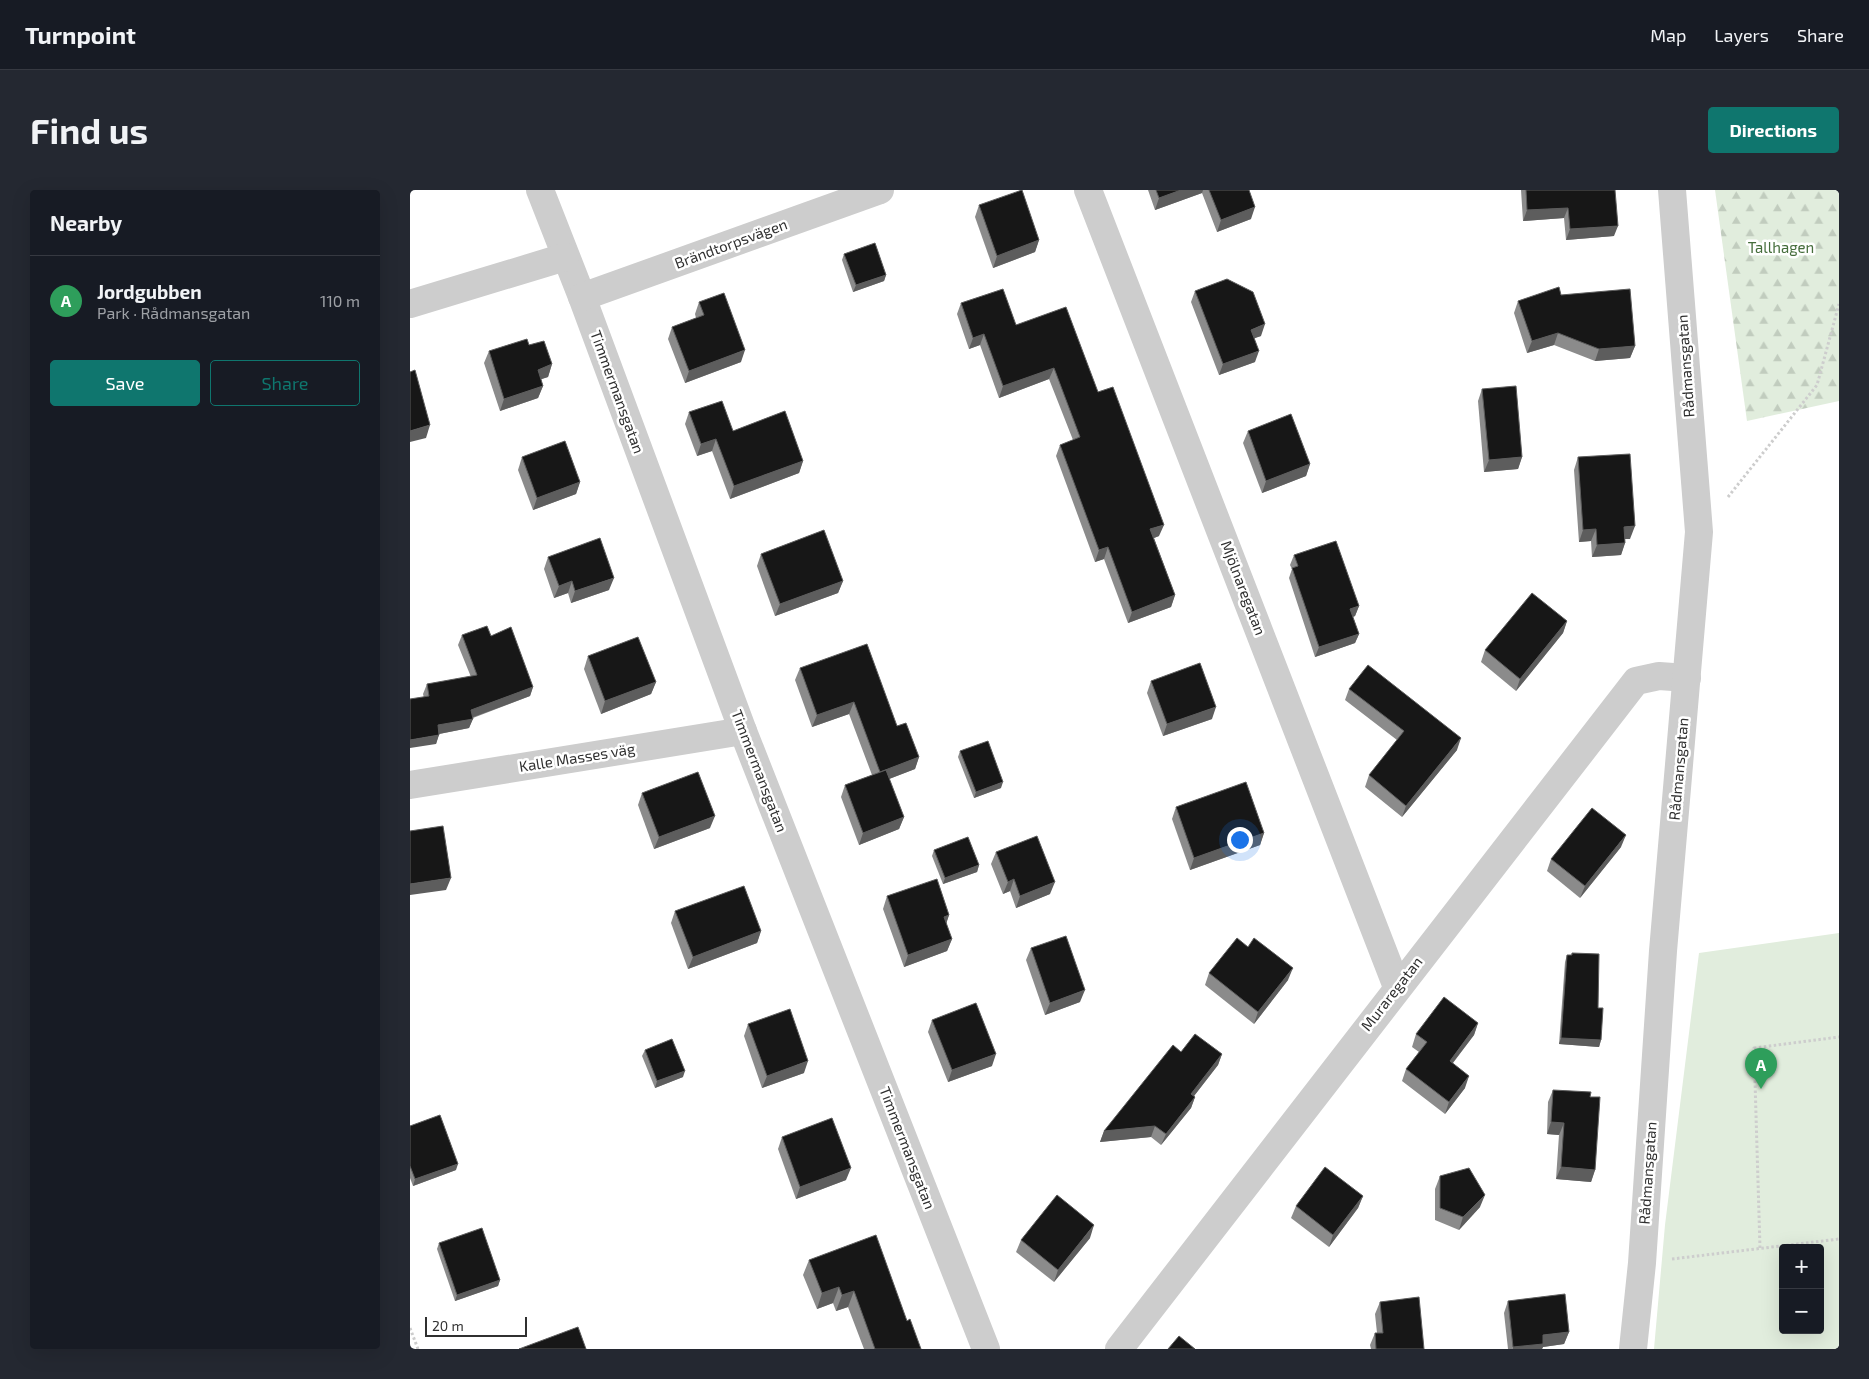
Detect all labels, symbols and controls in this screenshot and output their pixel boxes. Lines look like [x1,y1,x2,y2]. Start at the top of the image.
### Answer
text: Turnpoint [25,20,136,49]
text: Map [1650,24,1686,46]
text: Layers [1714,24,1769,46]
text: Share [1797,24,1844,46]
button: Directions [1708,107,1839,153]
text: Find us [30,109,148,151]
text: Nearby [50,210,122,235]
street label: Brändtorpsvägen [672,214,789,272]
park label: Tallhagen [1748,238,1814,256]
text: Jordgubben [97,280,202,303]
text: A [61,291,71,310]
text: 110 m [320,291,360,310]
text: Park · Rådmansgatan [97,303,250,322]
street label: Rådmansgatan [1672,314,1698,418]
street label: Timmermansgatan [587,328,649,456]
button: Save [50,360,200,406]
button: Share [210,360,360,406]
street label: Mjölnaregatan [1217,538,1270,638]
street label: Timmermansgatan [728,707,792,834]
street label: Rådmansgatan [1665,717,1691,821]
street label: Kalle Masses väg [518,739,637,775]
your location [1227,827,1253,853]
street label: Muraregatan [1357,953,1426,1034]
pin: A [1745,1048,1777,1089]
street label: Timmermansgatan [876,1084,940,1211]
street label: Rådmansgatan [1634,1121,1660,1225]
map controls [1779,1244,1824,1334]
button: + [1779,1244,1824,1289]
button: − [1779,1289,1824,1334]
scale bar [425,1314,528,1337]
text: 20 m [432,1317,464,1334]

